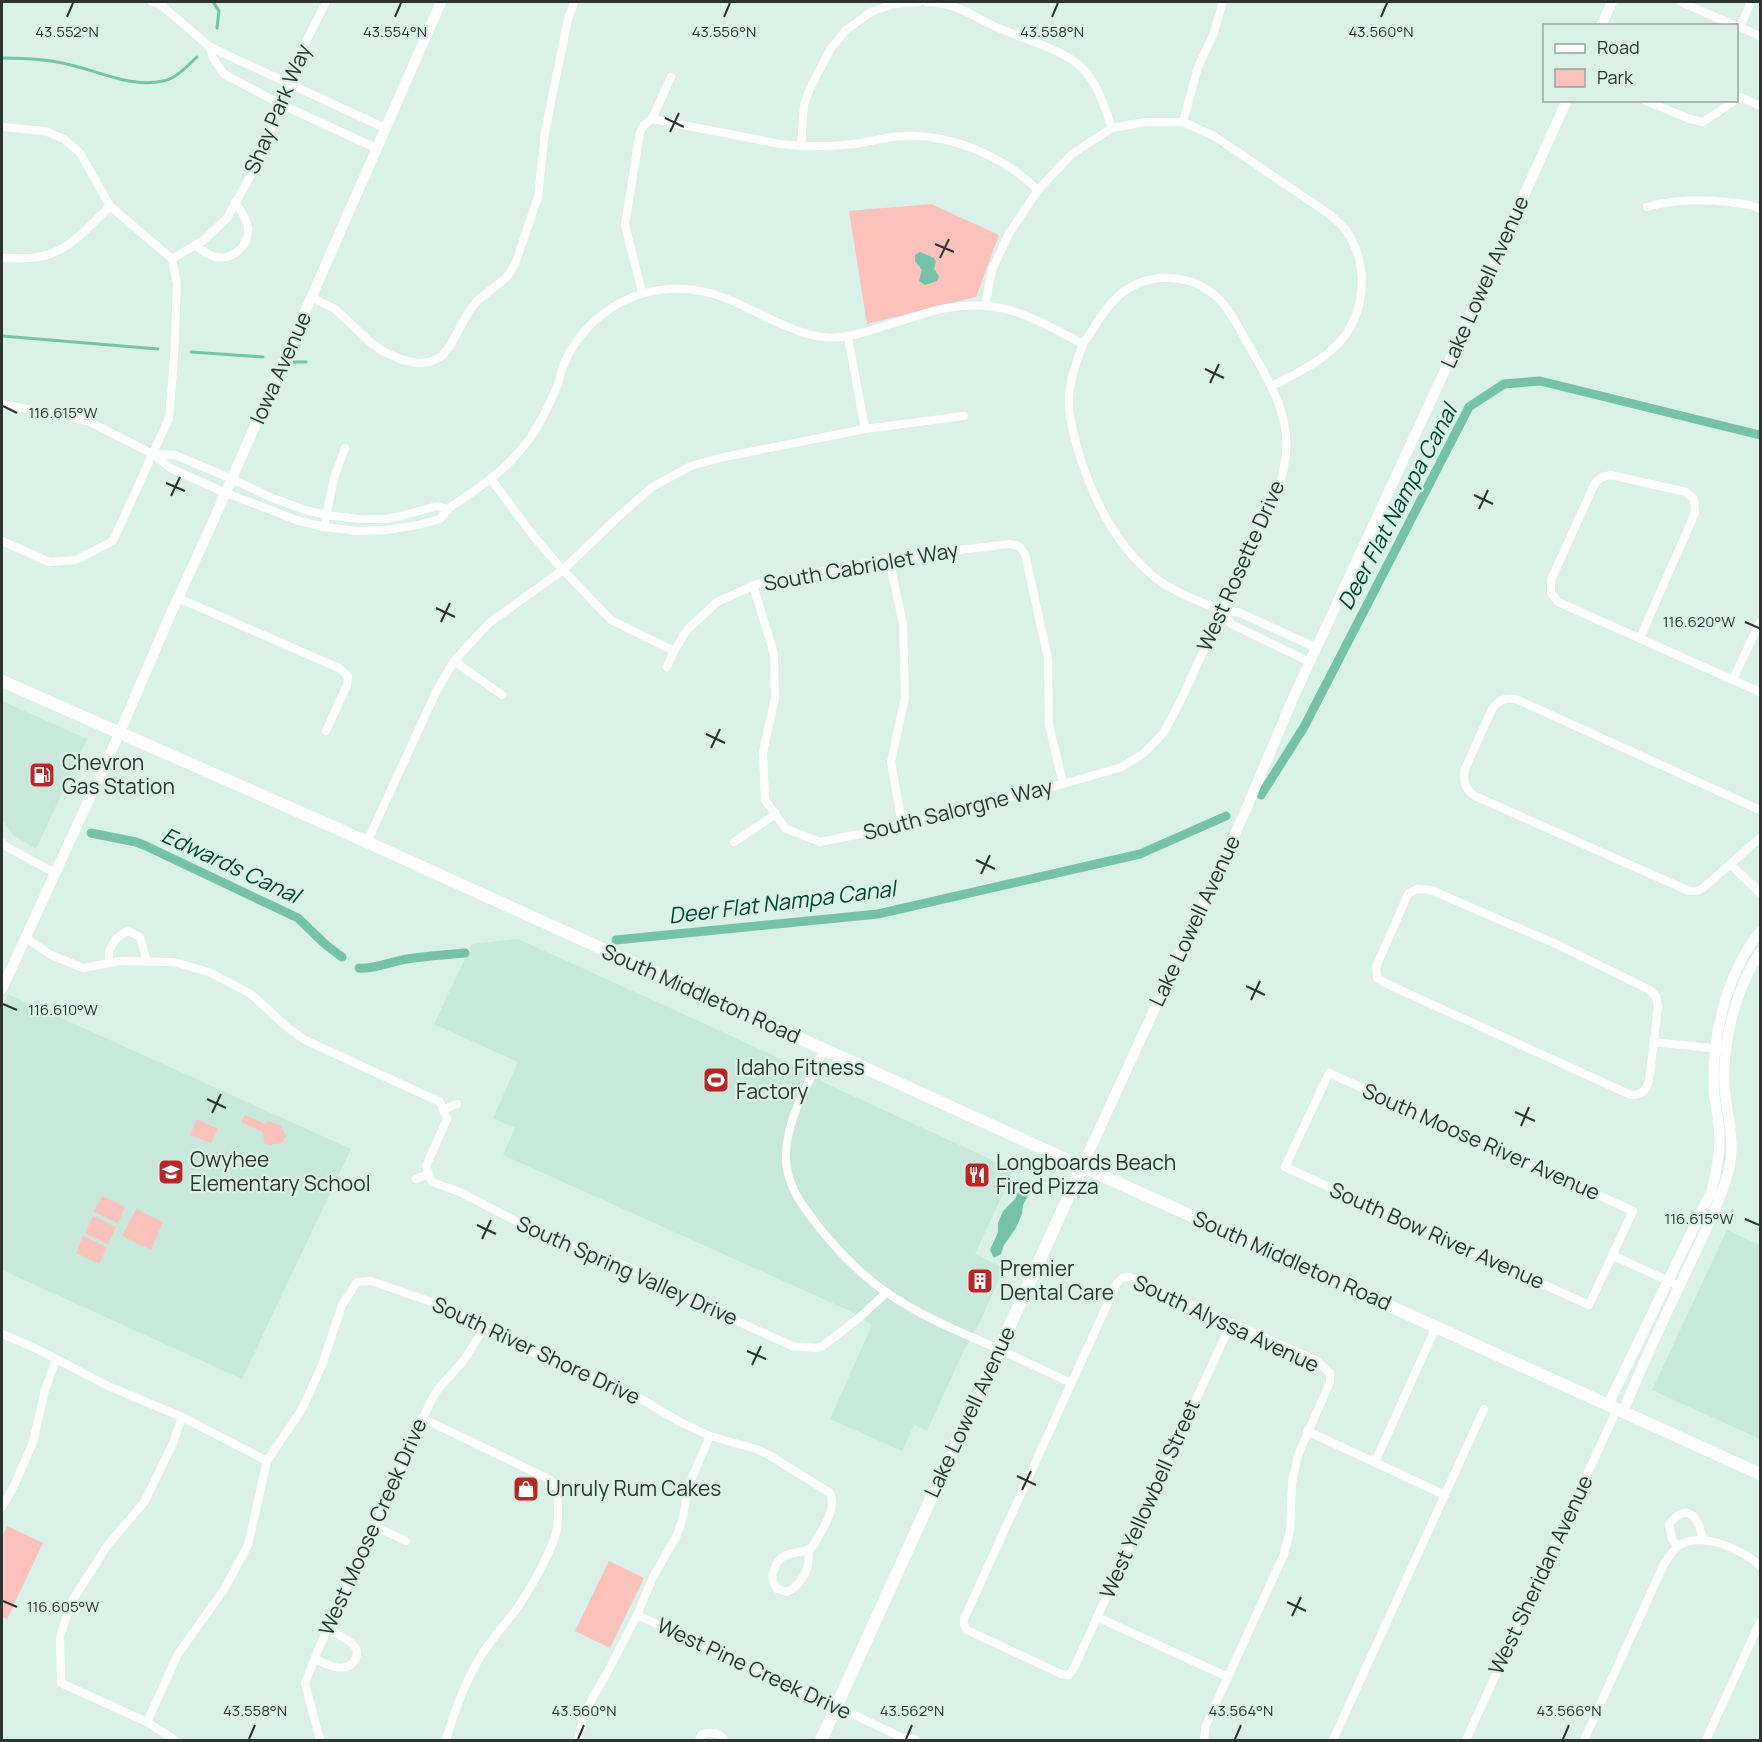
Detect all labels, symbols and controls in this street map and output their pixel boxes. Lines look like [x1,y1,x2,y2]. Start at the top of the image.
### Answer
text: 43.552°N [35,21,99,42]
text: 43.554°N [363,21,427,42]
text: 43.556°N [692,21,756,42]
text: 43.558°N [1020,21,1084,42]
text: 43.560°N [1348,21,1414,42]
legend [1543,24,1738,102]
text: Road [1597,35,1640,59]
street label: Shay Park Way [237,39,317,178]
text: Park [1597,65,1634,89]
street label: Lake Lowell Avenue [1434,191,1535,372]
street label: Iowa Avenue [243,307,317,428]
water label: Deer Flat Nampa Canal [1330,397,1465,615]
text: 116.615°W [28,402,98,423]
street label: West Rosette Drive [1190,476,1290,655]
street label: South Cabriolet Way [761,535,961,597]
text: 116.620°W [1663,611,1735,632]
place label: Chevron Gas Station [62,748,175,800]
fuel station icon: Chevron Gas Station [27,760,57,790]
street label: South Salorgne Way [860,772,1055,846]
water label: Edwards Canal [157,820,307,911]
street label: Lake Lowell Avenue [1142,831,1246,1011]
water label: Deer Flat Nampa Canal [667,873,900,931]
street label: South Middleton Road [598,937,805,1049]
text: 116.610°W [28,999,98,1020]
place label: Idaho Fitness Factory [736,1053,865,1105]
sports icon: Idaho Fitness Factory [701,1065,731,1095]
street label: South Moose River Avenue [1358,1076,1605,1206]
place label: Owyhee Elementary School [190,1145,371,1197]
place label: Longboards Beach Fired Pizza [996,1148,1176,1200]
school or university icon: Owyhee Elementary School [156,1157,186,1187]
restaurant icon: Longboards Beach Fired Pizza [962,1160,992,1190]
street label: South Bow River Avenue [1326,1175,1549,1295]
street label: South Middleton Road [1189,1204,1396,1316]
text: 116.615°W [1664,1208,1734,1229]
street label: South Spring Valley Drive [512,1209,743,1332]
place label: Premier Dental Care [1000,1254,1114,1306]
building icon: Premier Dental Care [965,1266,995,1296]
street label: South Alyssa Avenue [1129,1268,1324,1378]
street label: South River Shore Drive [428,1290,645,1411]
street label: Lake Lowell Avenue [917,1322,1021,1502]
street label: West Yellowbell Street [1093,1395,1206,1602]
street label: West Moose Creek Drive [312,1414,433,1640]
street label: West Sheridan Avenue [1482,1470,1599,1679]
shop icon: Unruly Rum Cakes [511,1474,541,1504]
place label: Unruly Rum Cakes [546,1474,721,1502]
text: 116.605°W [27,1596,99,1617]
street label: West Pine Creek Drive [653,1611,856,1725]
text: 43.558°N [223,1700,287,1721]
text: 43.560°N [551,1700,617,1721]
text: 43.562°N [880,1700,944,1721]
text: 43.564°N [1209,1700,1273,1721]
text: 43.566°N [1536,1700,1602,1721]

